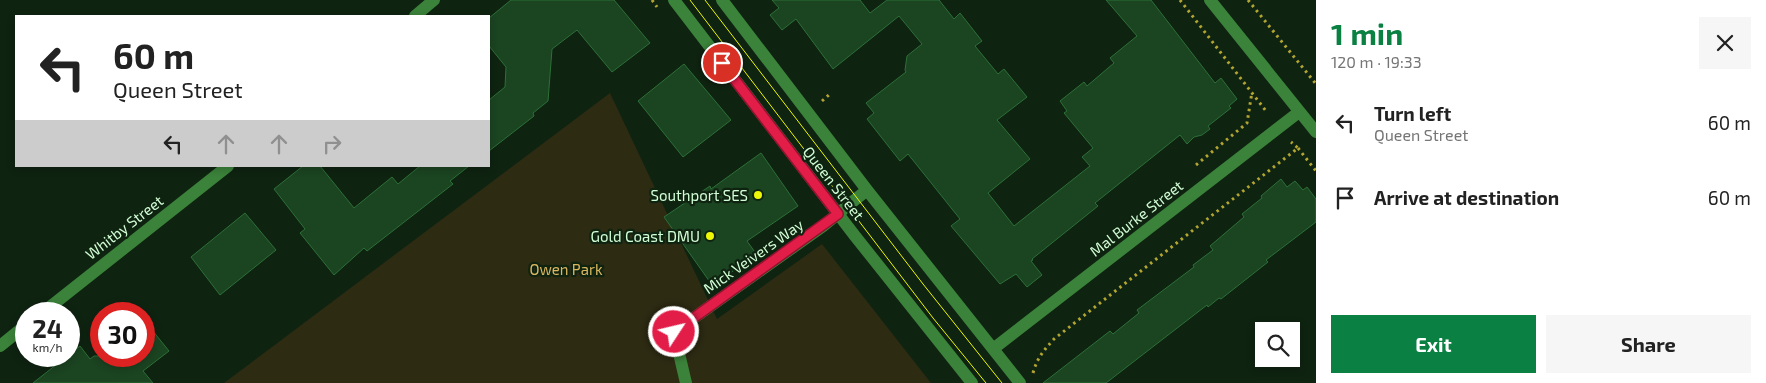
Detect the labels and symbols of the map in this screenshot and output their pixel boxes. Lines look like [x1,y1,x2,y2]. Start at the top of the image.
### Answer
pin [701,42,743,84]
street label: Queen Street [799,143,868,224]
street label: Mal Burke Street [1086,176,1186,260]
place label: Southport SES [651,186,748,204]
marker: Southport SES [752,189,764,201]
street label: Whitby Street [82,191,167,263]
street label: Mick Veivers Way [700,215,807,297]
place label: Gold Coast DMU [591,227,700,245]
marker: Gold Coast DMU [704,230,716,242]
park label: Owen Park [529,260,603,278]
speed limit sign: 30 [90,302,155,367]
position arrow [647,305,699,357]

